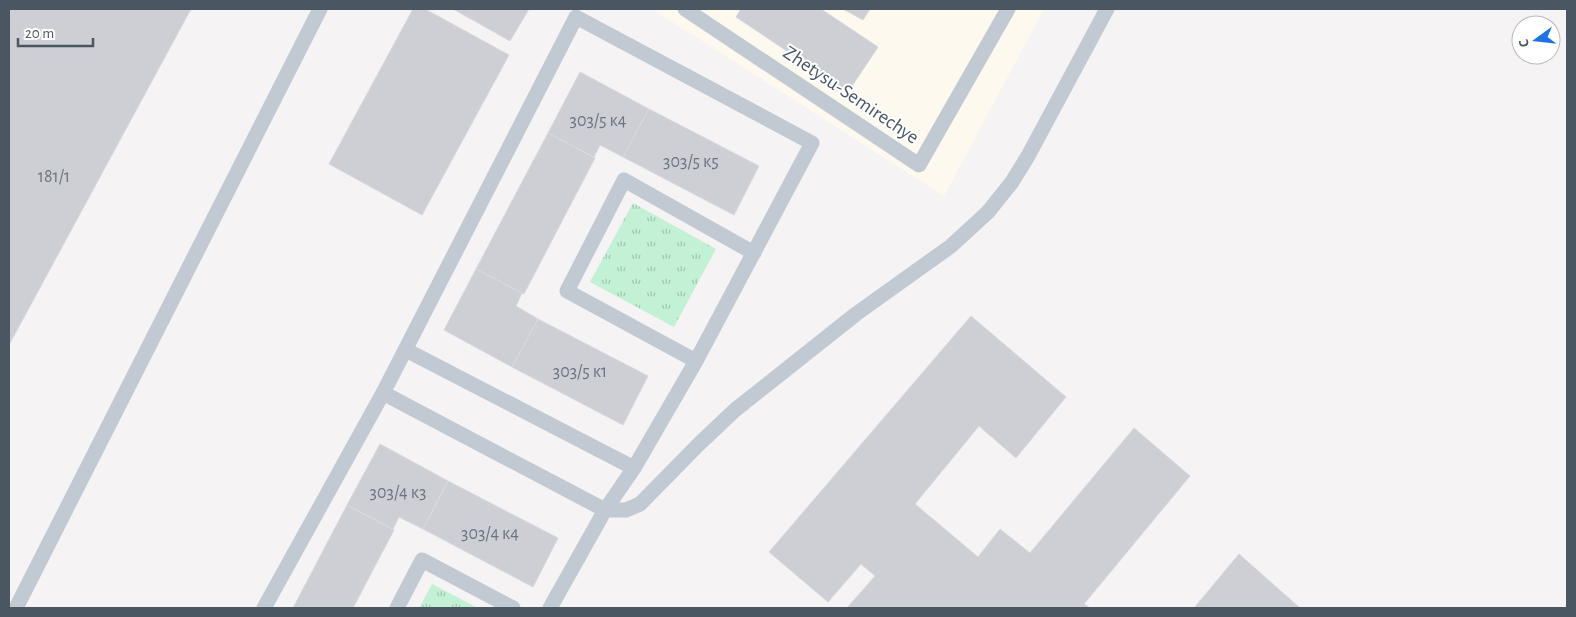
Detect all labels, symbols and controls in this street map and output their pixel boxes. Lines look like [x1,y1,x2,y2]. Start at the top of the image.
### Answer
scale bar [18,15,92,47]
north arrow [1511,15,1561,65]
text: 20 m [25,26,54,41]
text: С [1517,37,1532,49]
street label: Zhetysu-Semirechye [780,42,922,148]
house number: 303/5 к4 [570,112,627,130]
house number: 303/5 к5 [663,153,719,171]
house number: 181/1 [38,168,70,186]
house number: 303/5 к1 [553,363,607,381]
house number: 303/4 к3 [370,484,426,502]
house number: 303/4 к4 [461,525,519,543]

